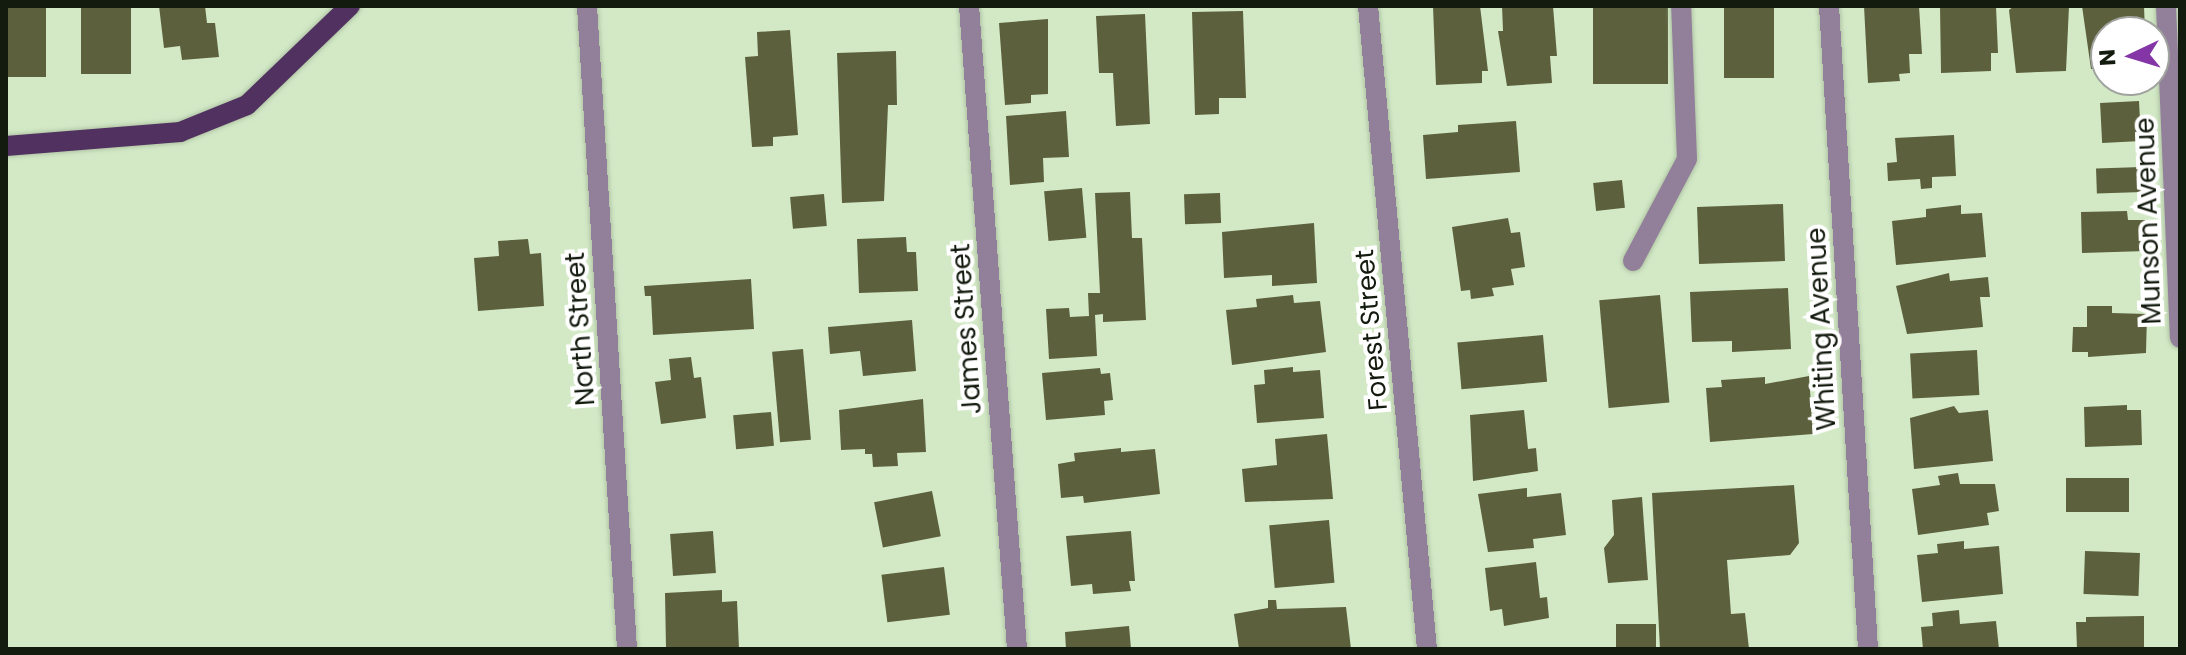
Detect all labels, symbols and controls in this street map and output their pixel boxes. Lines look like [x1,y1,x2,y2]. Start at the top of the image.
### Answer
north arrow [2090,16,2170,96]
text: N [2092,48,2124,67]
street label: Munson Avenue [2130,117,2168,325]
street label: Whiting Avenue [1801,227,1843,431]
street label: James Street [945,243,989,415]
street label: Forest Street [1349,248,1395,412]
street label: North Street [560,251,602,407]

